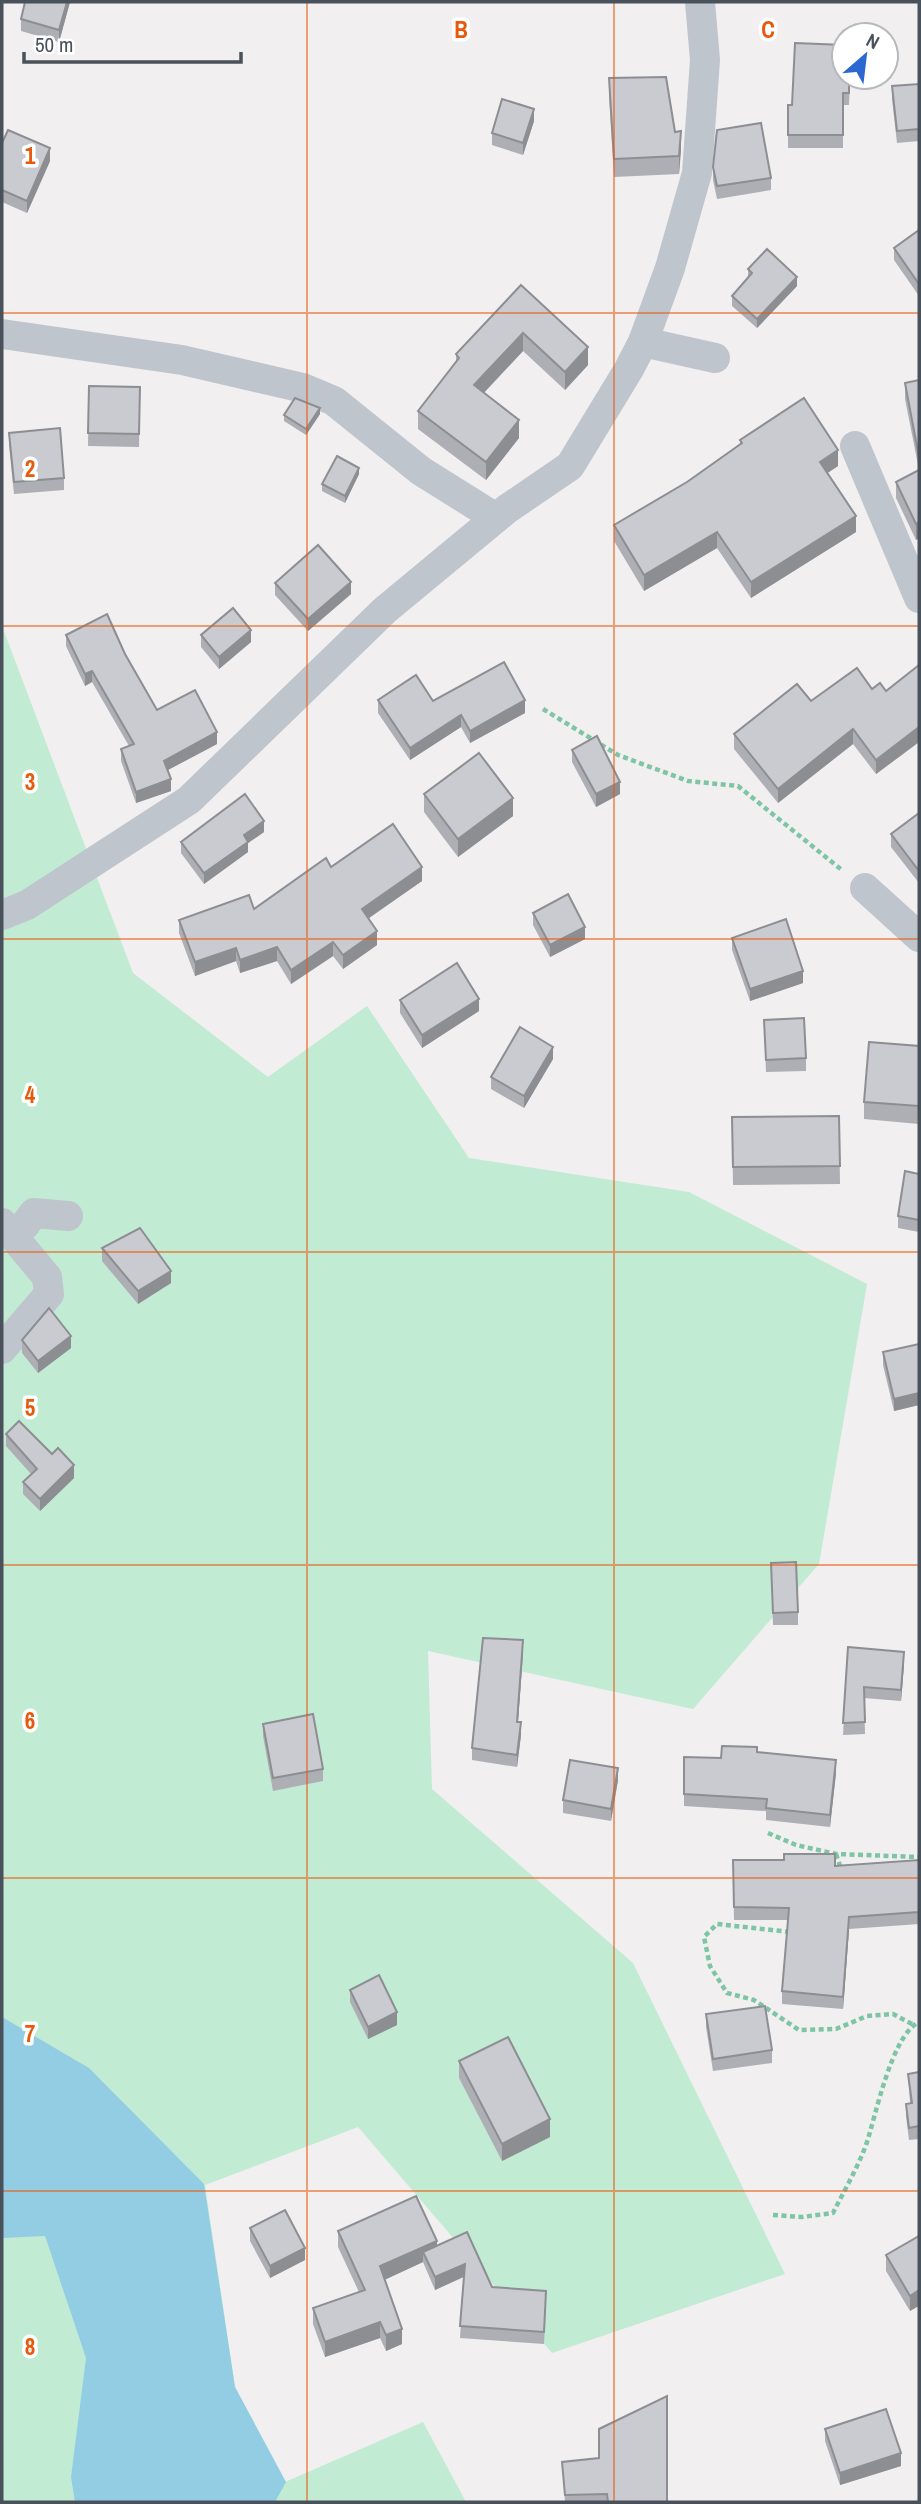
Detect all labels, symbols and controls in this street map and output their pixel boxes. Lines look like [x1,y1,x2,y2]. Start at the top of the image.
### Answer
text: B [454,14,468,45]
text: C [761,14,775,45]
scale bar [24,21,242,65]
north arrow [830,21,900,91]
text: N [862,27,884,55]
text: 50 m [35,30,73,59]
text: 1 [25,140,36,171]
text: 2 [25,453,35,484]
text: 3 [25,766,35,797]
text: 4 [25,1079,36,1110]
text: 5 [25,1392,35,1423]
text: 6 [25,1705,35,1736]
text: 7 [25,2018,35,2049]
text: 8 [25,2331,35,2362]

